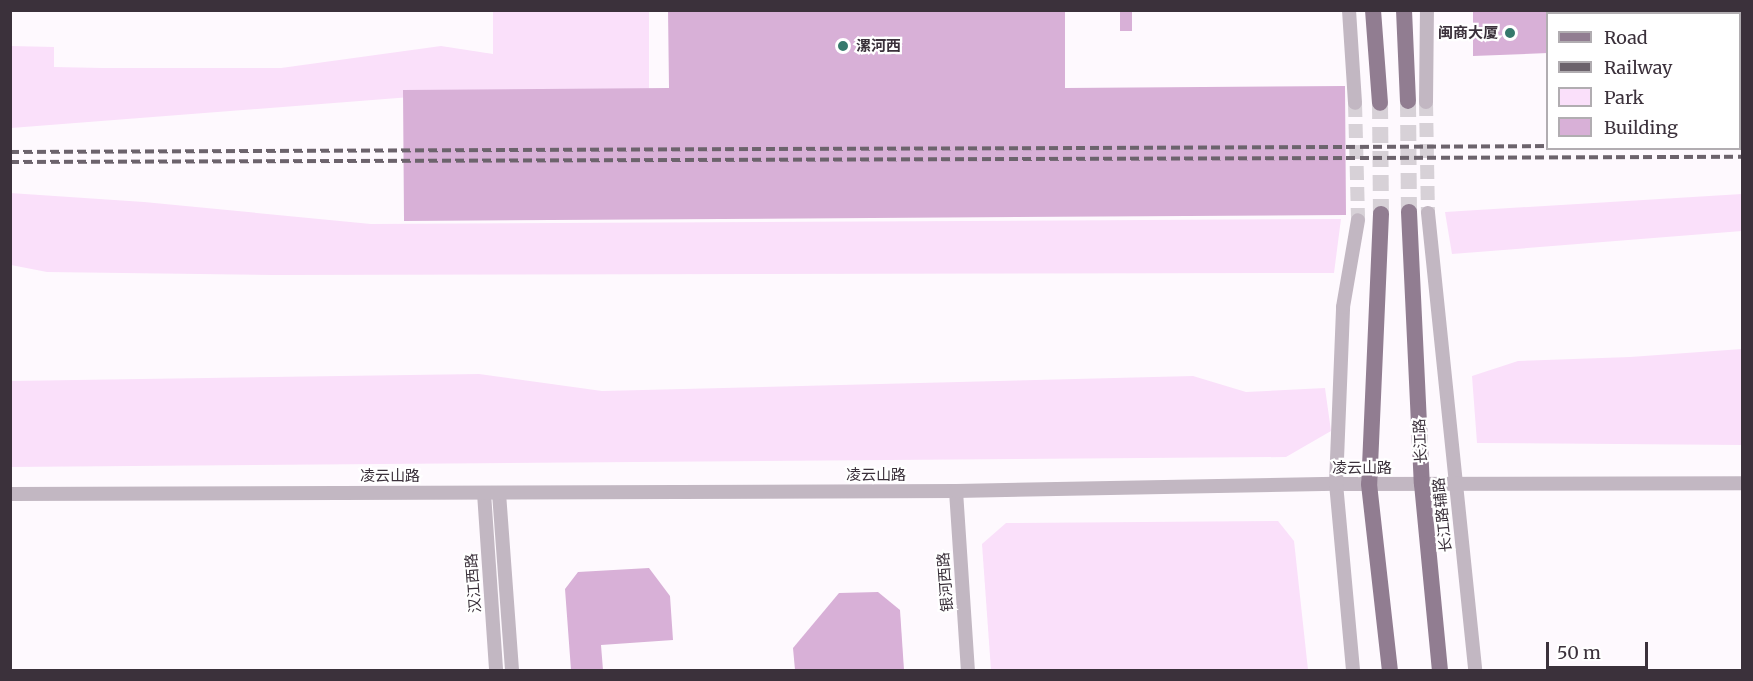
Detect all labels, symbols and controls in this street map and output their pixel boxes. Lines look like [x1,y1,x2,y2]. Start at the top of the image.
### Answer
legend [1546,12,1741,150]
place label: 闽商大厦 [1438,24,1498,42]
marker: 闽商大厦 [1503,26,1517,40]
text: Road [1604,26,1648,49]
marker: 漯河西 [834,37,852,55]
place label: 漯河西 [856,37,901,55]
text: Railway [1604,56,1672,79]
text: Park [1604,86,1644,109]
text: Building [1604,116,1678,139]
street label: 长江路 [1410,418,1430,464]
street label: 凌云山路 [1332,459,1392,477]
street label: 凌云山路 [846,466,906,484]
street label: 凌云山路 [360,467,420,485]
street label: 长江路辅路 [1429,477,1455,553]
street label: 银河西路 [934,551,956,613]
street label: 汉江西路 [462,552,484,614]
scale bar [1549,630,1651,668]
text: 50 m [1557,641,1601,664]

